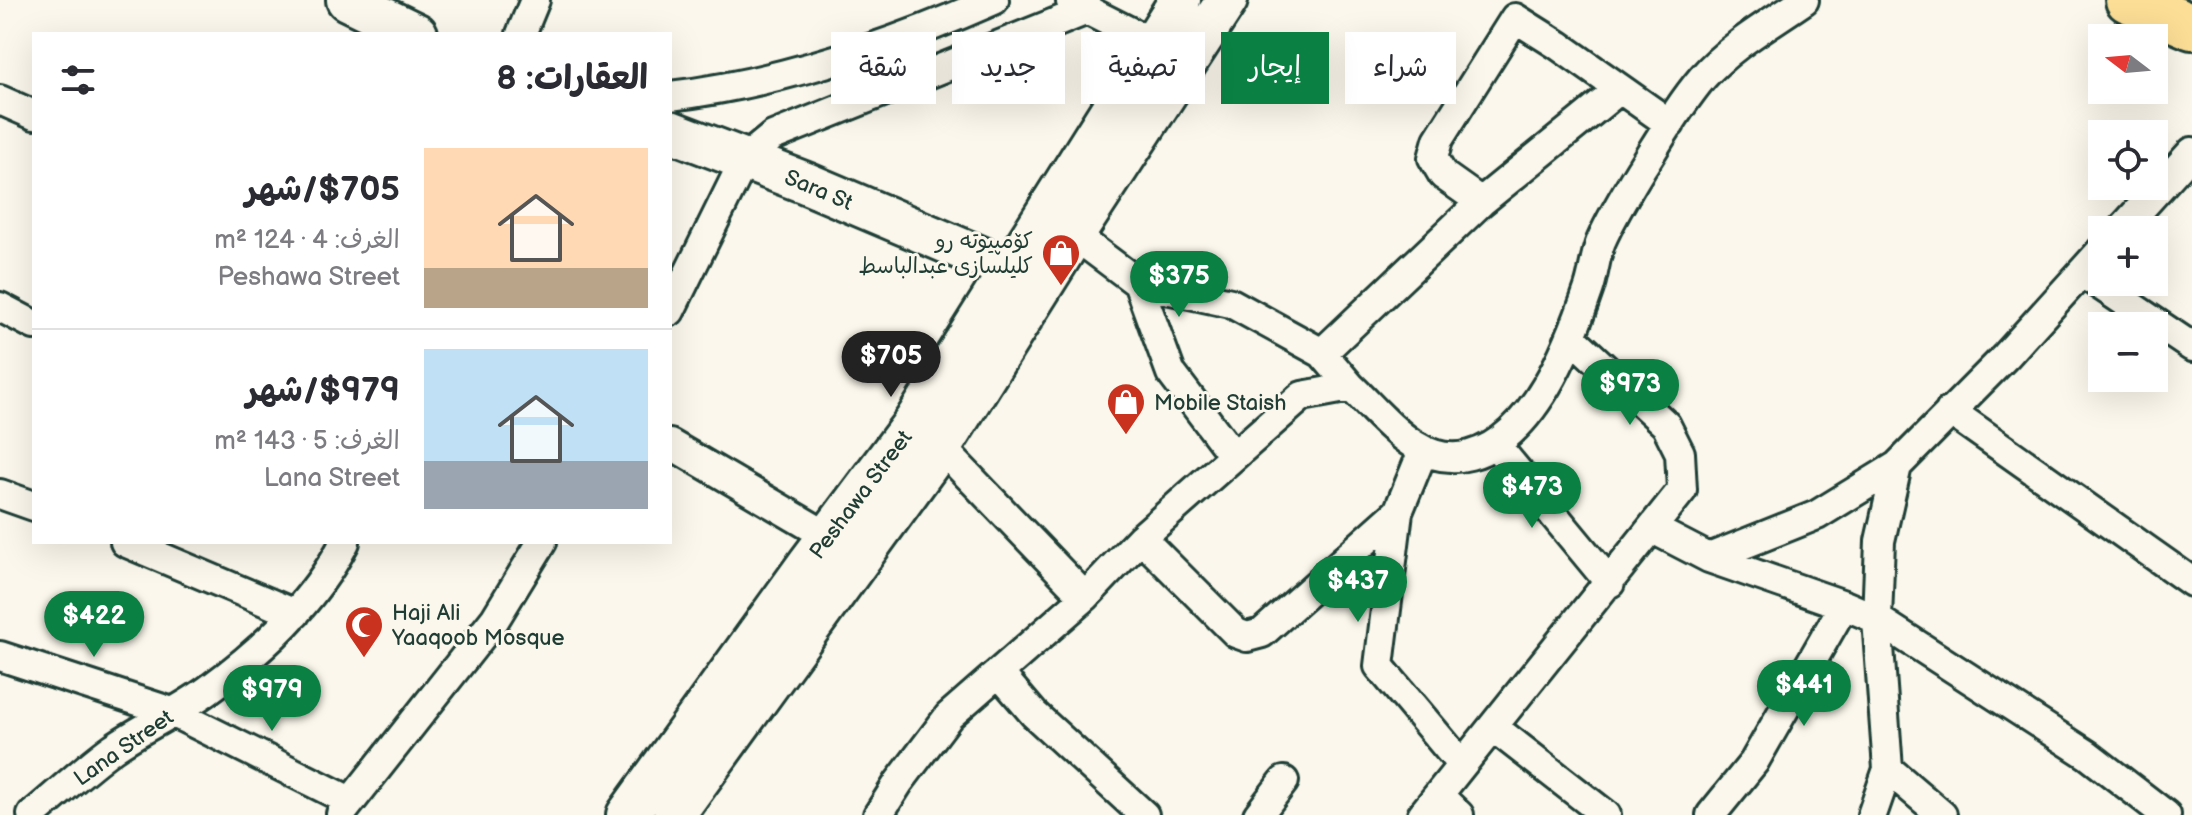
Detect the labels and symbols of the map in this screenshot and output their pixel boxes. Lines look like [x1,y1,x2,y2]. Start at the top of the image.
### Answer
north arrow [2088,24,2168,104]
street label: Sara St [780,164,857,217]
place label: کۆمپیوته رو کلیلسازی عبدالباسط [859,228,1033,280]
shop icon: کۆمپیوته رو کلیلسازی عبدالباسط [1040,232,1082,287]
pin: $375 [1132,251,1226,319]
pin: $705 [844,331,938,399]
pin: $973 [1583,359,1677,427]
shop icon: Mobile Staish [1105,381,1147,436]
place label: Mobile Staish [1154,390,1286,417]
street label: Peshawa Street [804,425,919,565]
pin: $473 [1485,462,1579,530]
pin: $437 [1311,556,1405,624]
pin: $422 [47,591,141,659]
place label: Haji Ali Yaaqoob Mosque [391,600,565,652]
mosque icon: Haji Ali Yaaqoob Mosque [343,604,385,659]
pin: $441 [1757,660,1851,728]
pin: $979 [225,665,319,733]
street label: Lana Street [69,704,179,792]

